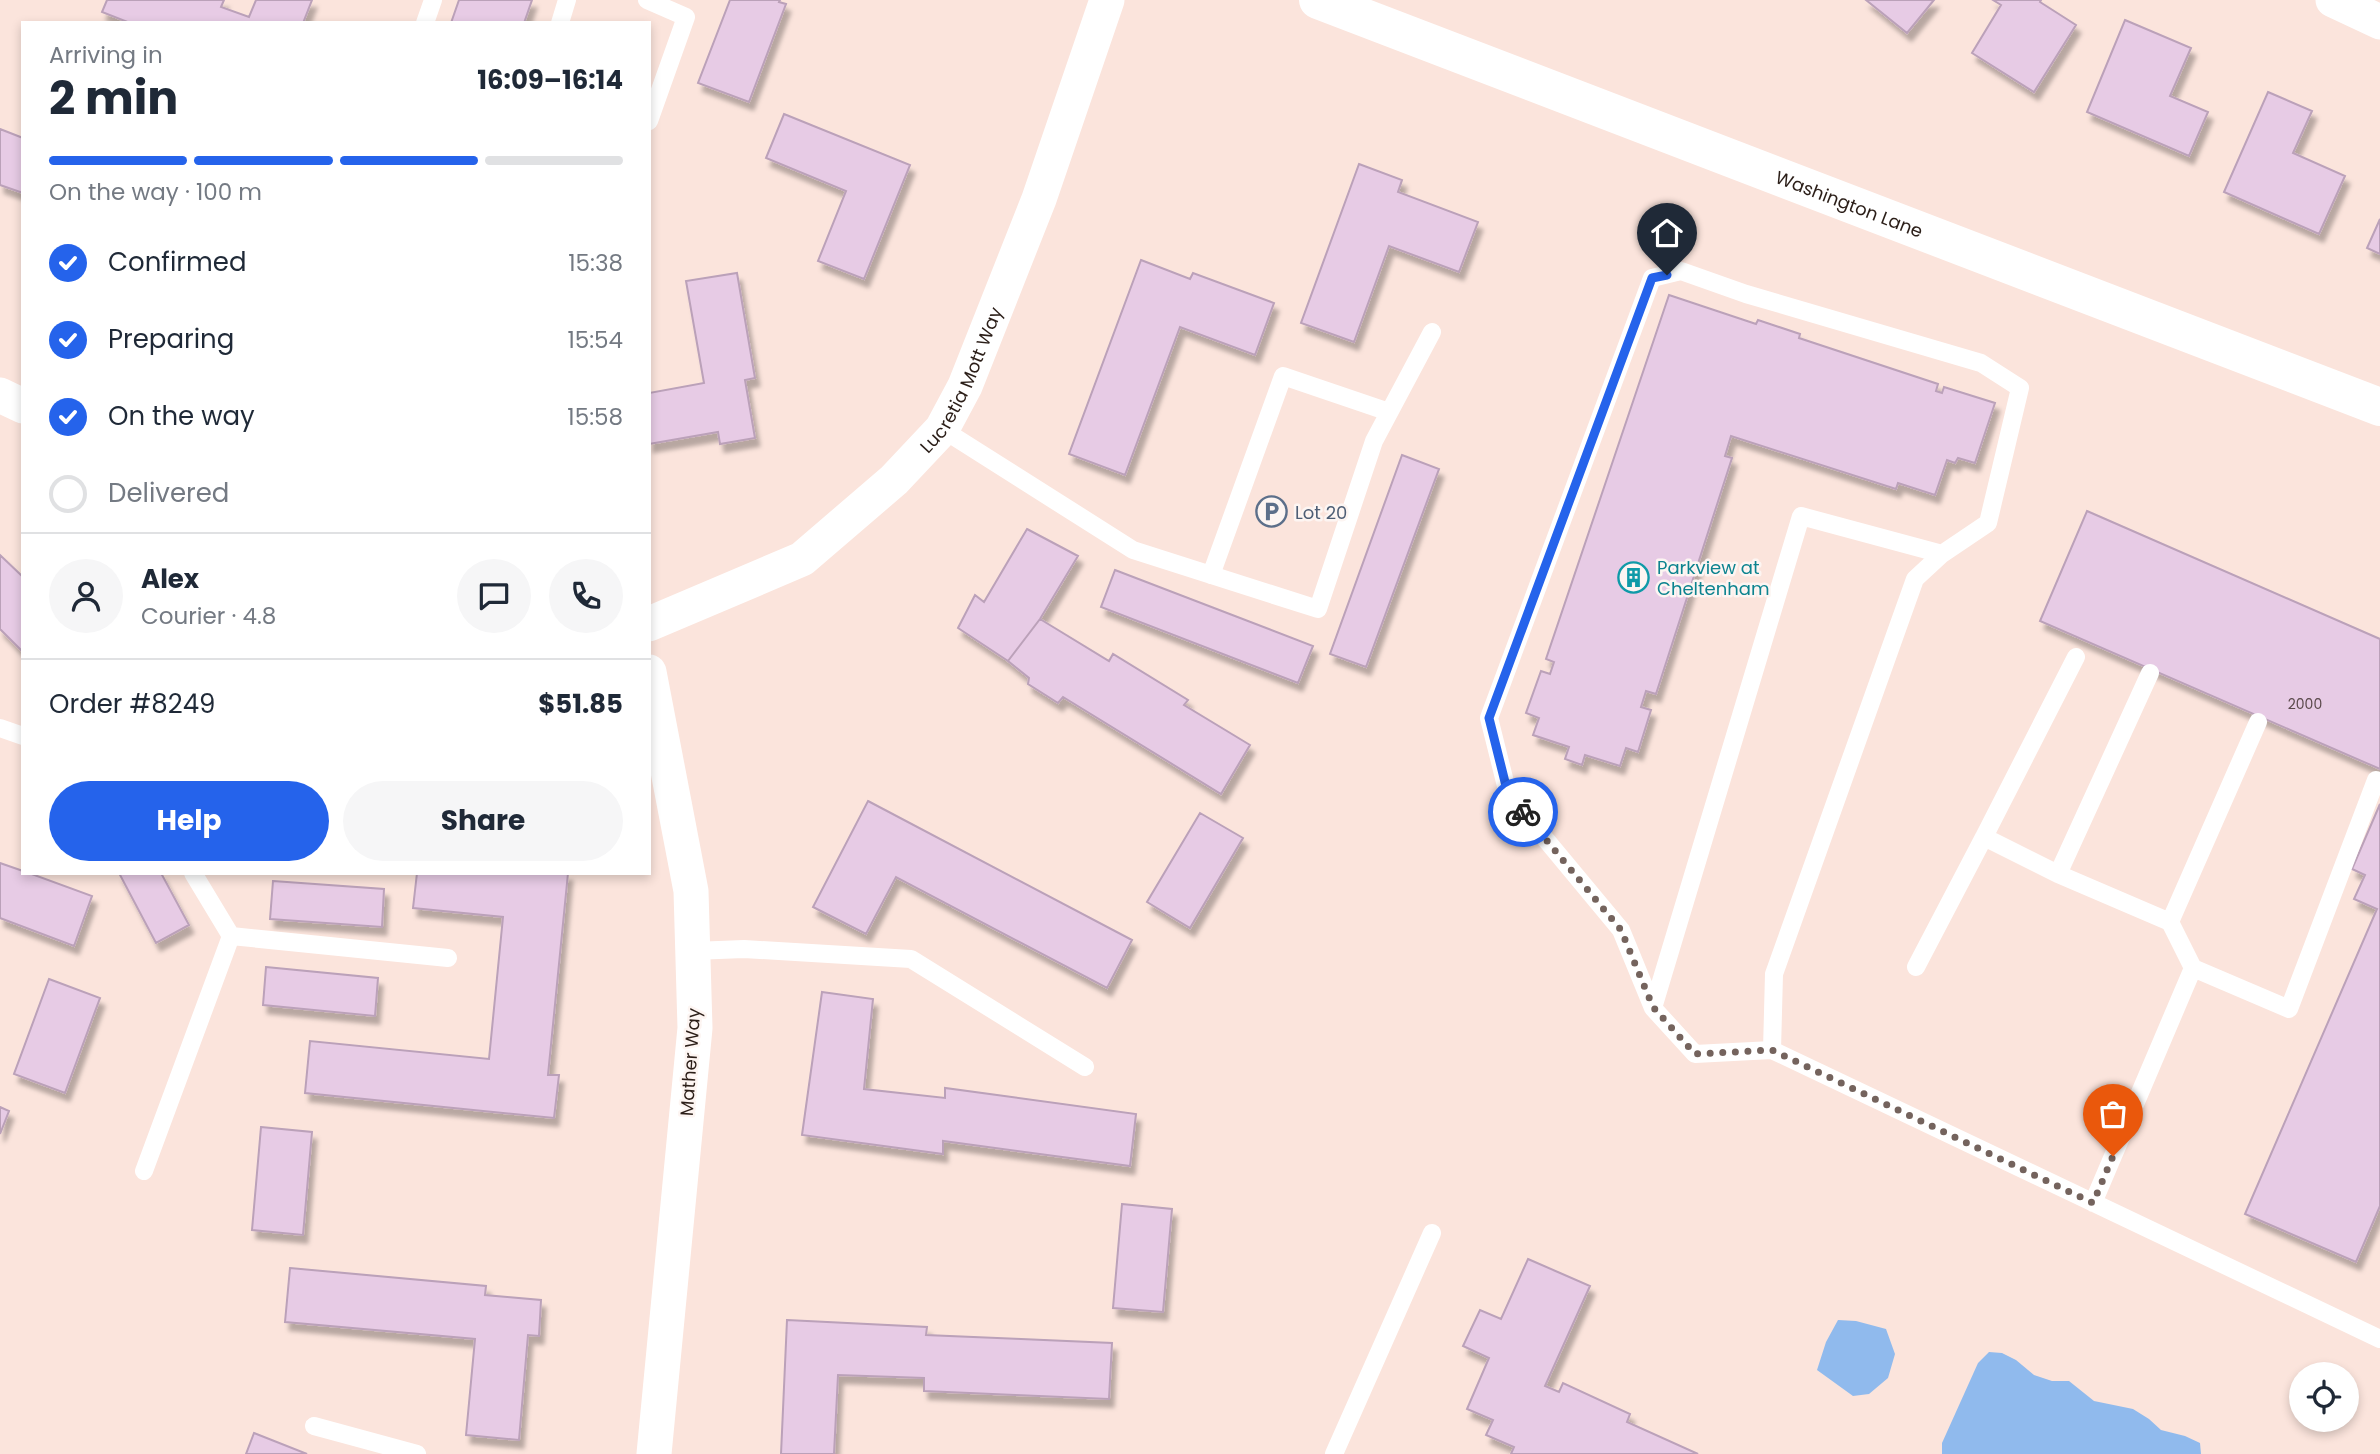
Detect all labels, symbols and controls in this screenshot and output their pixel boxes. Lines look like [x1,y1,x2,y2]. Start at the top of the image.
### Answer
text: Arriving in [49,39,163,71]
text: 16:09–16:14 [477,62,623,98]
text: 2 min [49,66,178,130]
street label: Washington Lane [1772,164,1927,243]
text: On the way · 100 m [49,176,262,208]
pin [1637,203,1697,275]
icon: home [1648,214,1686,252]
icon: check [49,244,87,282]
text: Confirmed [108,244,246,280]
text: 15:38 [568,247,623,279]
street label: Lucretia Mott Way [914,303,1008,458]
icon: check [49,321,87,359]
text: Preparing [108,321,234,357]
text: 15:54 [567,324,623,356]
icon: check [49,398,87,436]
text: On the way [108,398,255,434]
text: 15:58 [567,401,623,433]
text: Delivered [108,475,229,511]
parking icon: Lot 20 [1255,495,1289,529]
place label: Lot 20 [1295,500,1347,525]
place label: Parkview at Cheltenham [1657,555,1769,601]
button: person [49,559,123,633]
button: chat [457,559,531,633]
button: phone [549,559,623,633]
building icon: Parkview at Cheltenham [1617,560,1651,594]
text: Alex [141,561,199,597]
text: Courier · 4.8 [141,600,276,632]
text: Order #8249 [49,686,215,722]
text: $51.85 [538,686,623,722]
house number: 2000 [2288,694,2322,714]
courier [1488,777,1558,847]
button: Help [49,781,329,861]
button: Share [343,781,623,861]
icon: bike [1504,793,1542,831]
street label: Mather Way [674,1007,706,1117]
pin [2083,1084,2143,1156]
icon: bag [2094,1095,2132,1133]
map controls [2289,1362,2359,1432]
button: locate [2289,1362,2359,1432]

